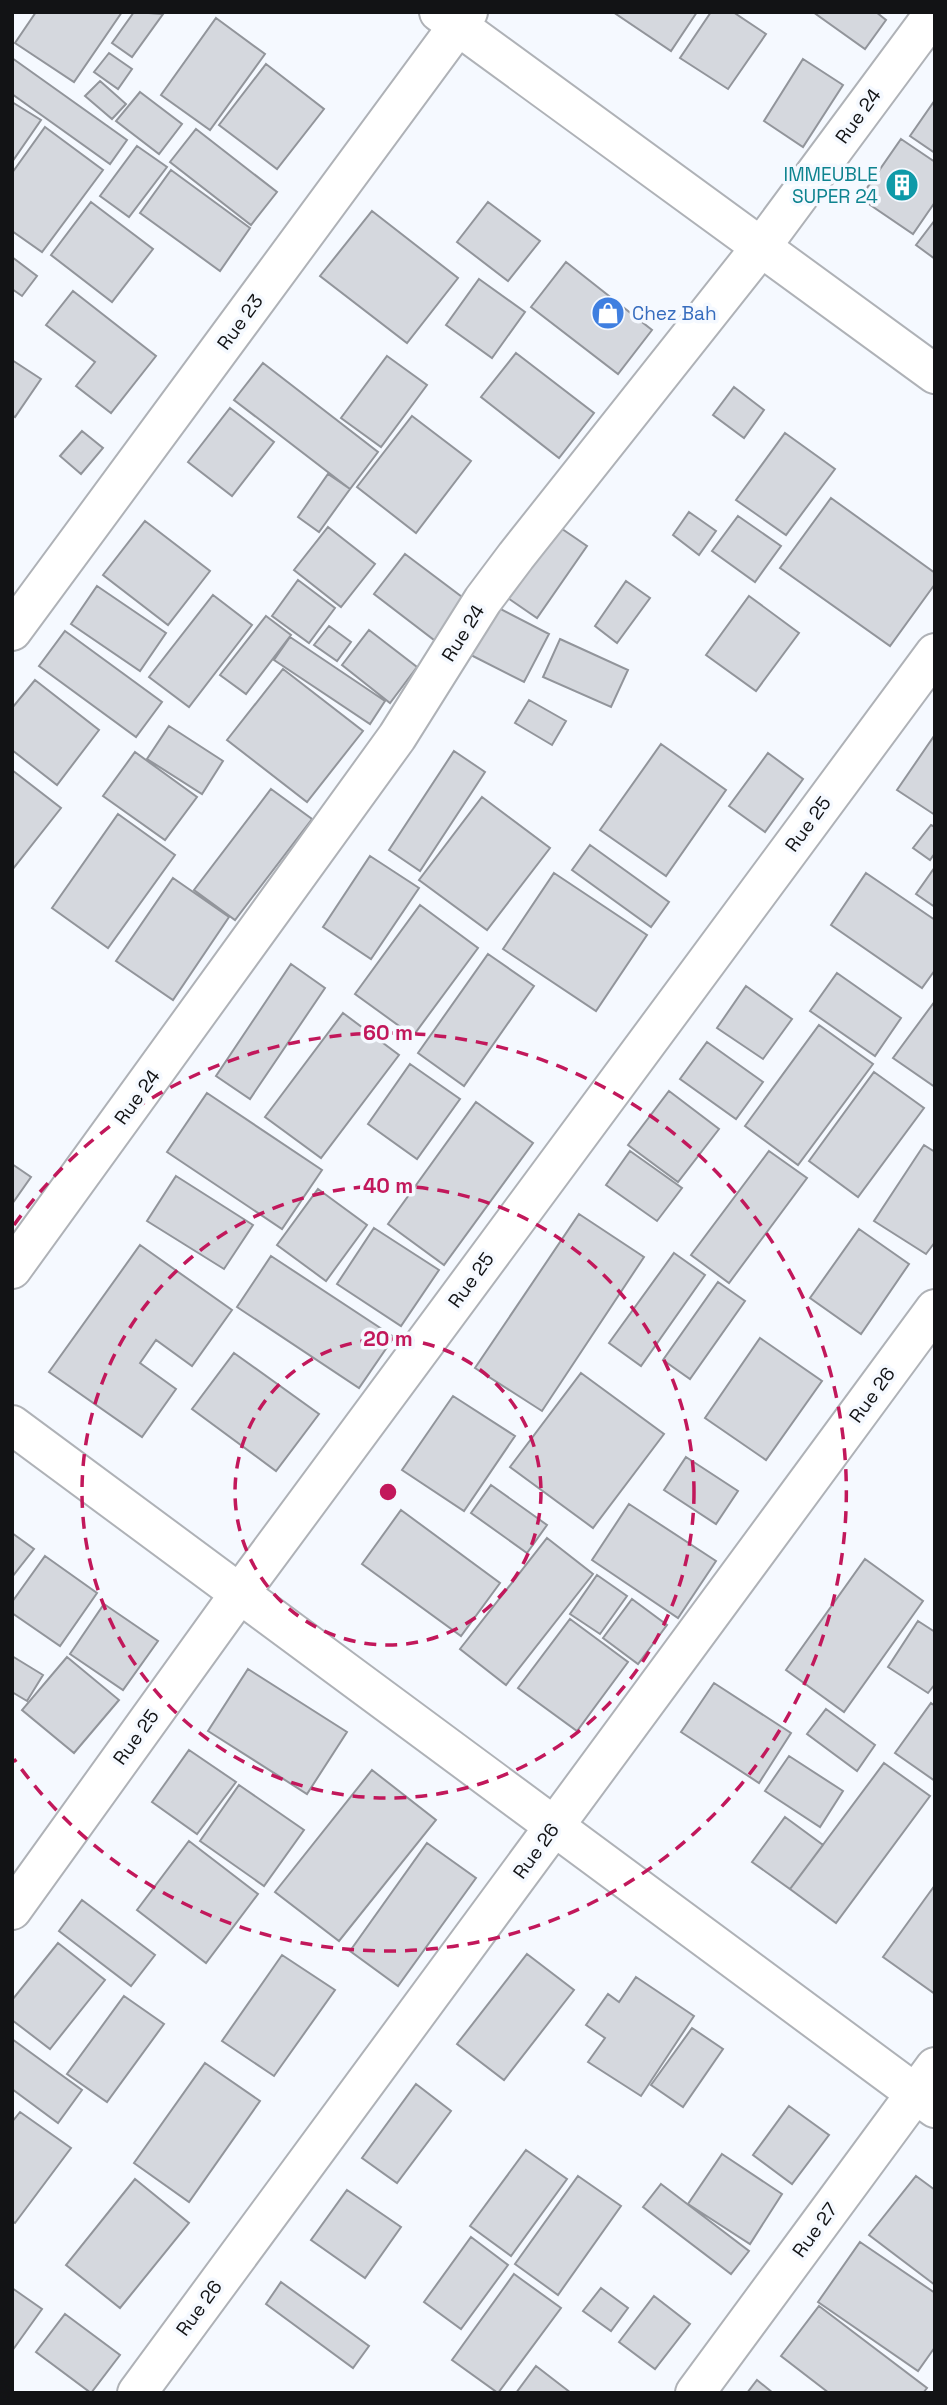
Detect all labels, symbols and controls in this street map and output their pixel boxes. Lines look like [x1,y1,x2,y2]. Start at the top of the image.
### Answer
street label: Rue 24 [830,83,887,149]
place label: IMMEUBLE SUPER 24 [784,162,878,209]
building icon: IMMEUBLE SUPER 24 [883,166,921,204]
street label: Rue 23 [211,289,269,355]
shop icon: Chez Bah [589,294,627,332]
place label: Chez Bah [632,301,717,326]
street label: Rue 24 [436,600,490,666]
street label: Rue 25 [779,791,837,857]
text: 60 m [363,1019,413,1046]
street label: Rue 24 [109,1064,166,1130]
text: 40 m [363,1172,413,1199]
street label: Rue 25 [442,1247,500,1313]
text: 20 m [363,1325,413,1352]
street label: Rue 26 [843,1362,901,1428]
centre of rings [376,1480,400,1504]
street label: Rue 25 [107,1704,165,1770]
street label: Rue 26 [507,1818,565,1884]
street label: Rue 27 [787,2197,843,2262]
street label: Rue 26 [170,2275,228,2341]

